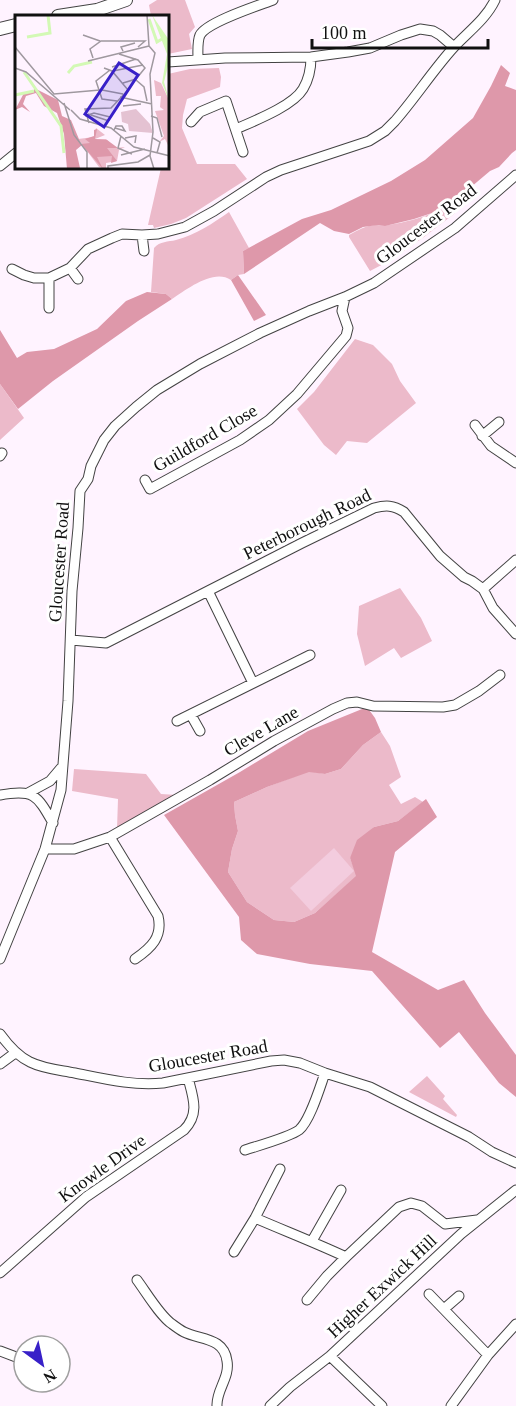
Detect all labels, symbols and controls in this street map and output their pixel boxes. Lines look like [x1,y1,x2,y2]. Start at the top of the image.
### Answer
scale bar [312,12,488,50]
inset map [15,15,170,170]
text: 100 m [321,23,367,43]
street label: Gloucester Road [372,180,480,268]
street label: Guildford Close [150,400,260,476]
street label: Peterborough Road [240,484,374,564]
street label: Gloucester Road [45,501,73,623]
street label: Cleve Lane [220,702,302,760]
street label: Gloucester Road [147,1036,269,1076]
street label: Knowle Drive [55,1130,149,1206]
street label: Higher Exwick Hill [323,1230,441,1342]
north arrow [12,1334,72,1394]
text: N [40,1366,59,1387]

